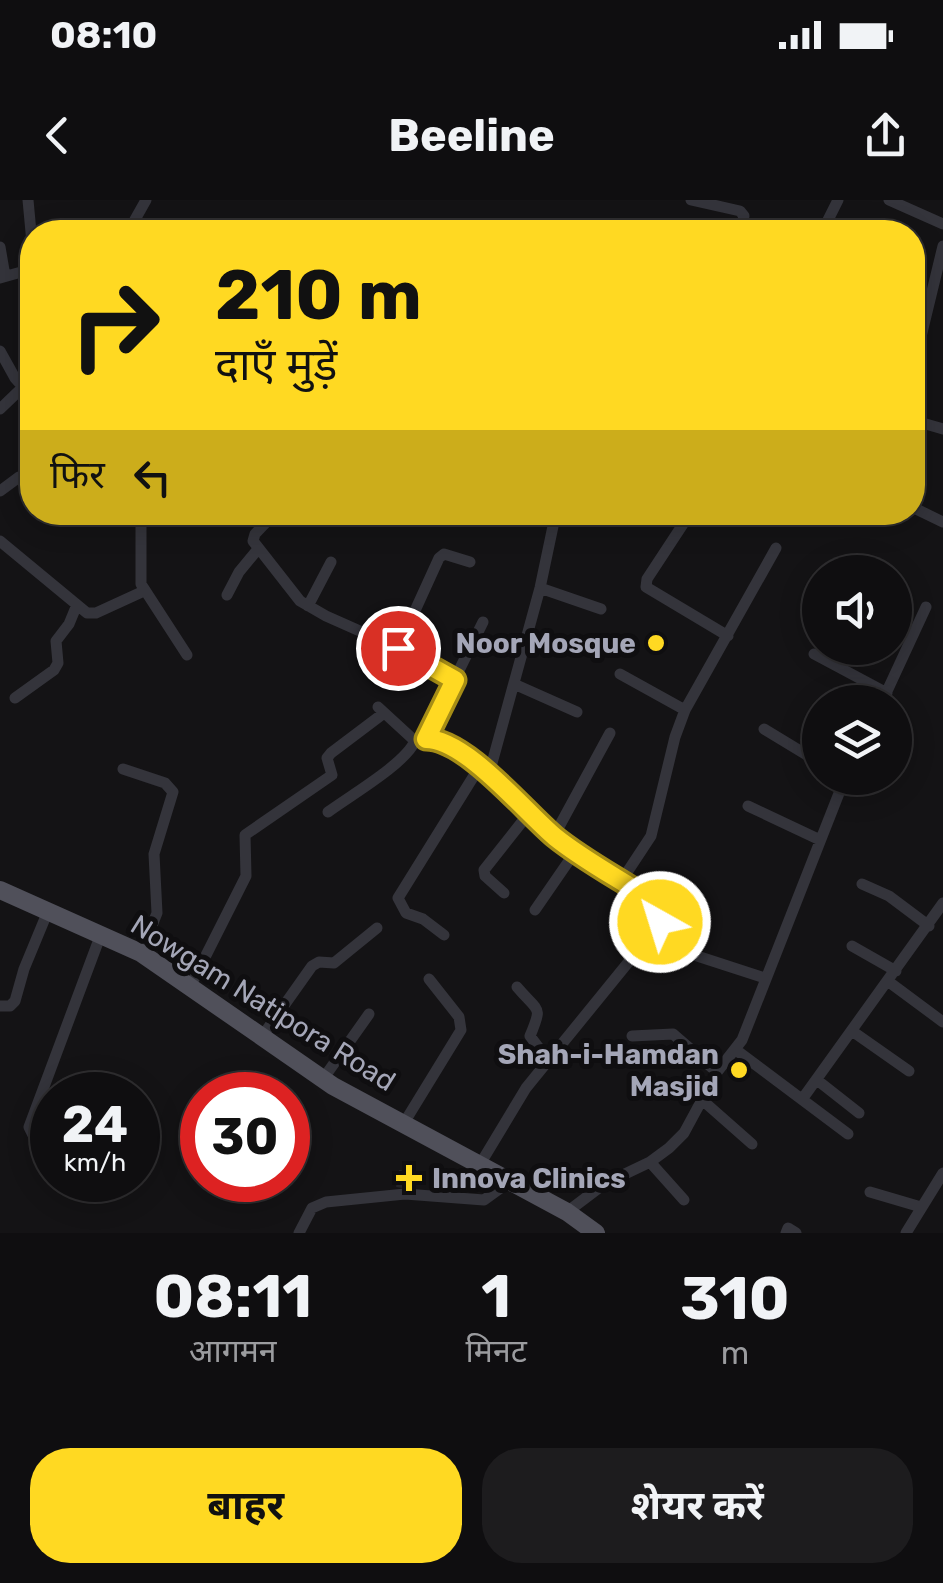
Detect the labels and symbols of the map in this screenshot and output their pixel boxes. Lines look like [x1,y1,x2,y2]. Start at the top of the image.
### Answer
pin [356,606,441,691]
place label: Noor Mosque [456,627,636,660]
marker: Noor Mosque [645,632,667,654]
position arrow [608,870,712,974]
street label: Nowgam Natipora Road [125,908,401,1098]
place label: Shah-i-Hamdan Masjid [498,1038,719,1103]
marker: Shah-i-Hamdan Masjid [728,1059,750,1081]
speed limit sign: 30 [180,1072,310,1202]
place label: Innova Clinics [432,1162,626,1195]
marker: Innova Clinics [396,1165,422,1191]

